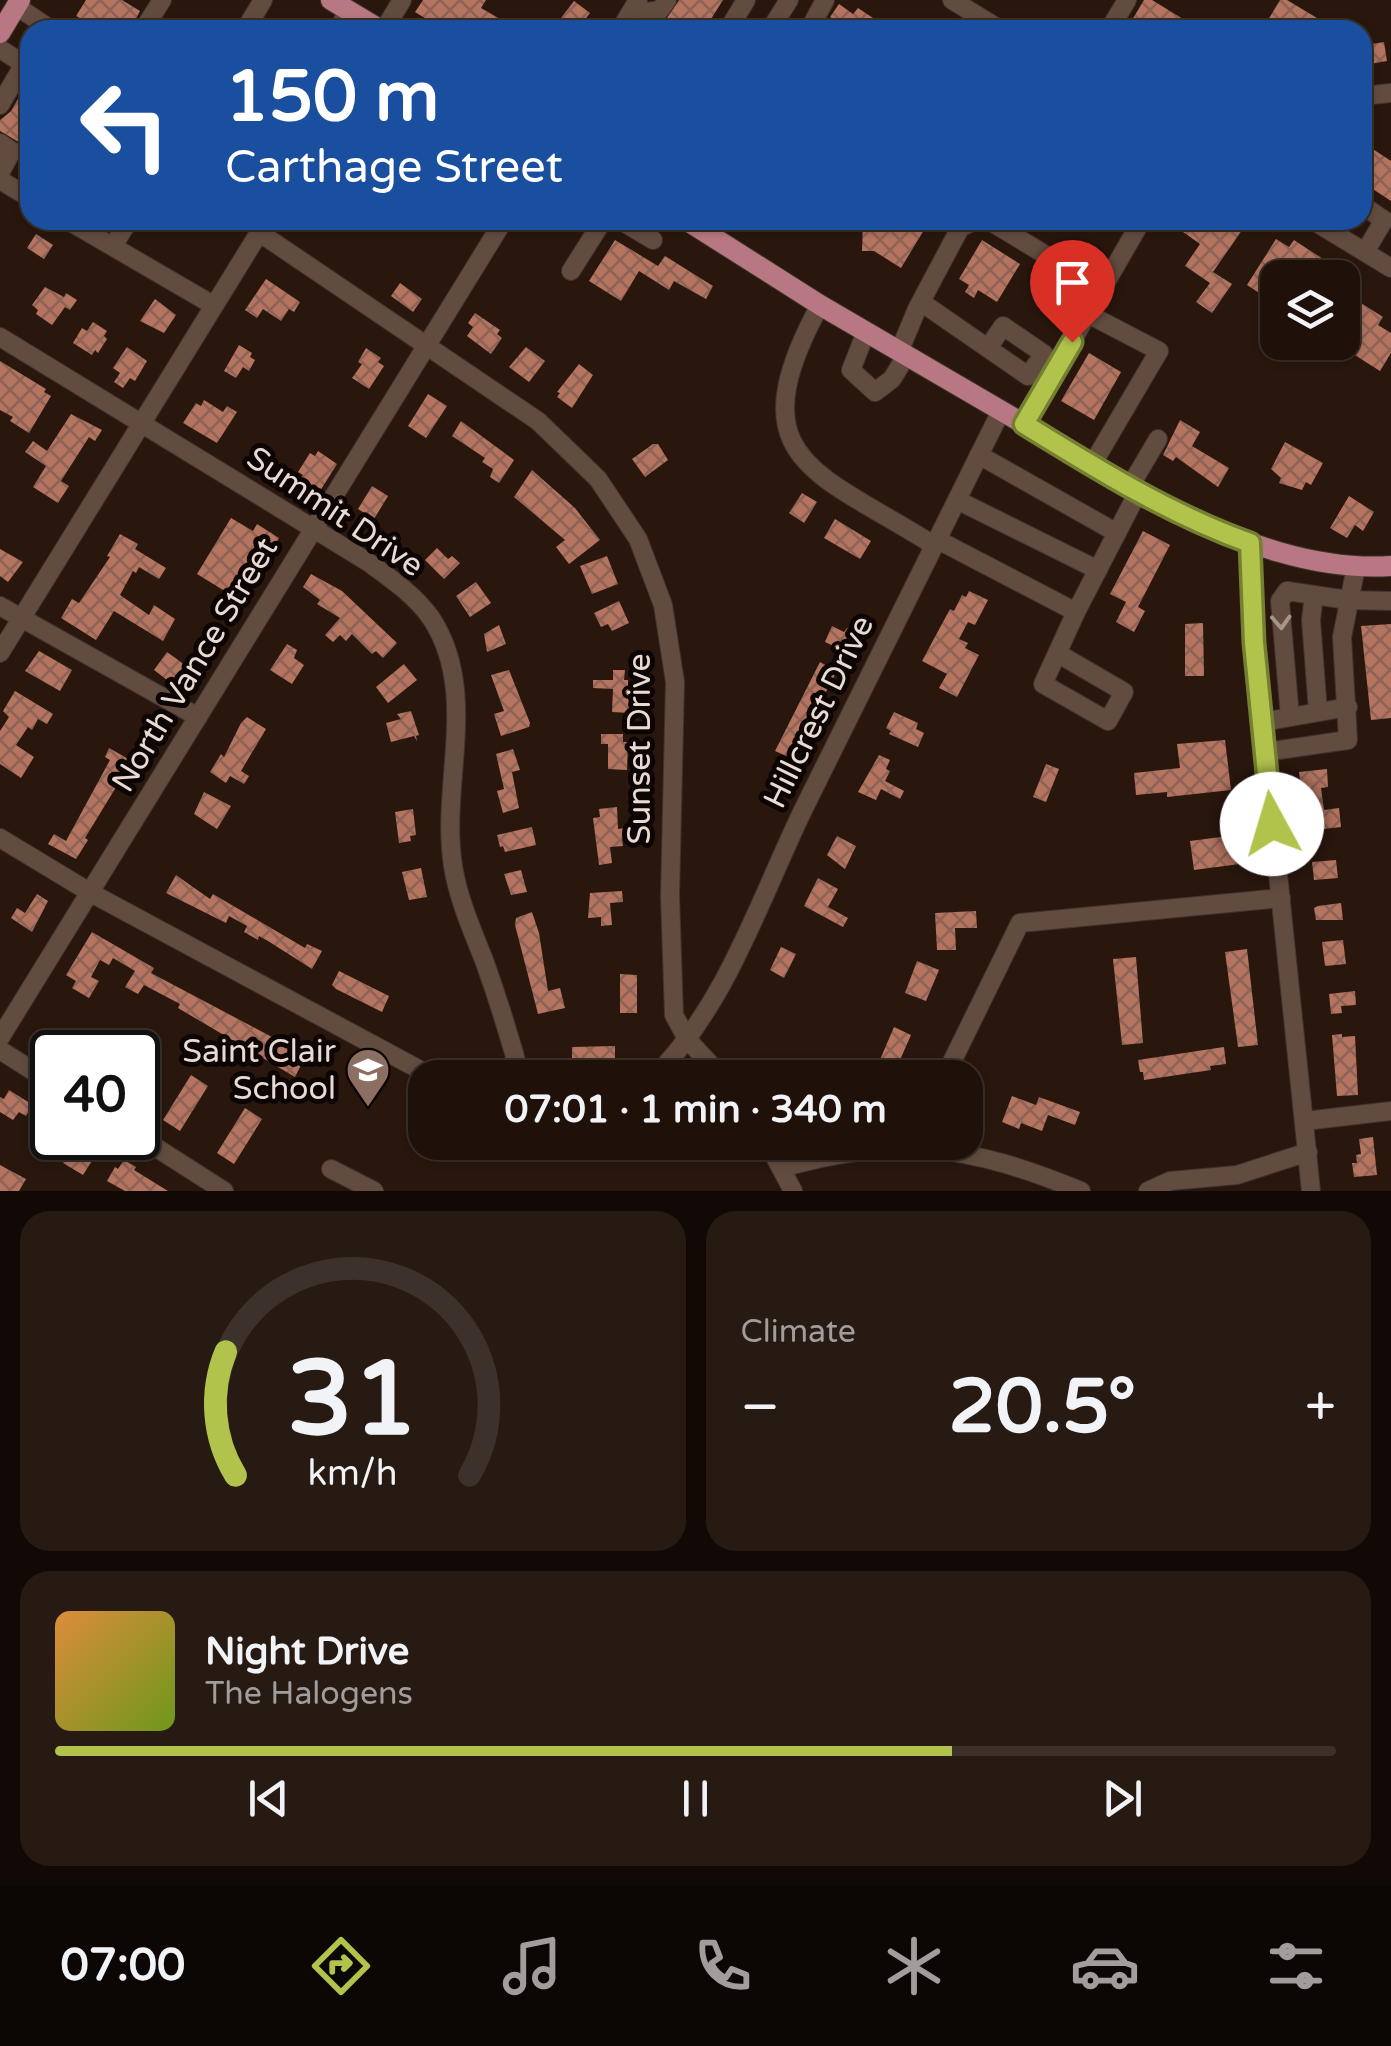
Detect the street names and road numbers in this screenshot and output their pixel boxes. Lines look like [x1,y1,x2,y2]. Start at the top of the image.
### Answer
street label: Summit Drive [239,439,431,585]
street label: North Vance Street [104,531,286,799]
street label: Hillcrest Drive [756,610,882,814]
street label: Sunset Drive [621,653,659,845]

